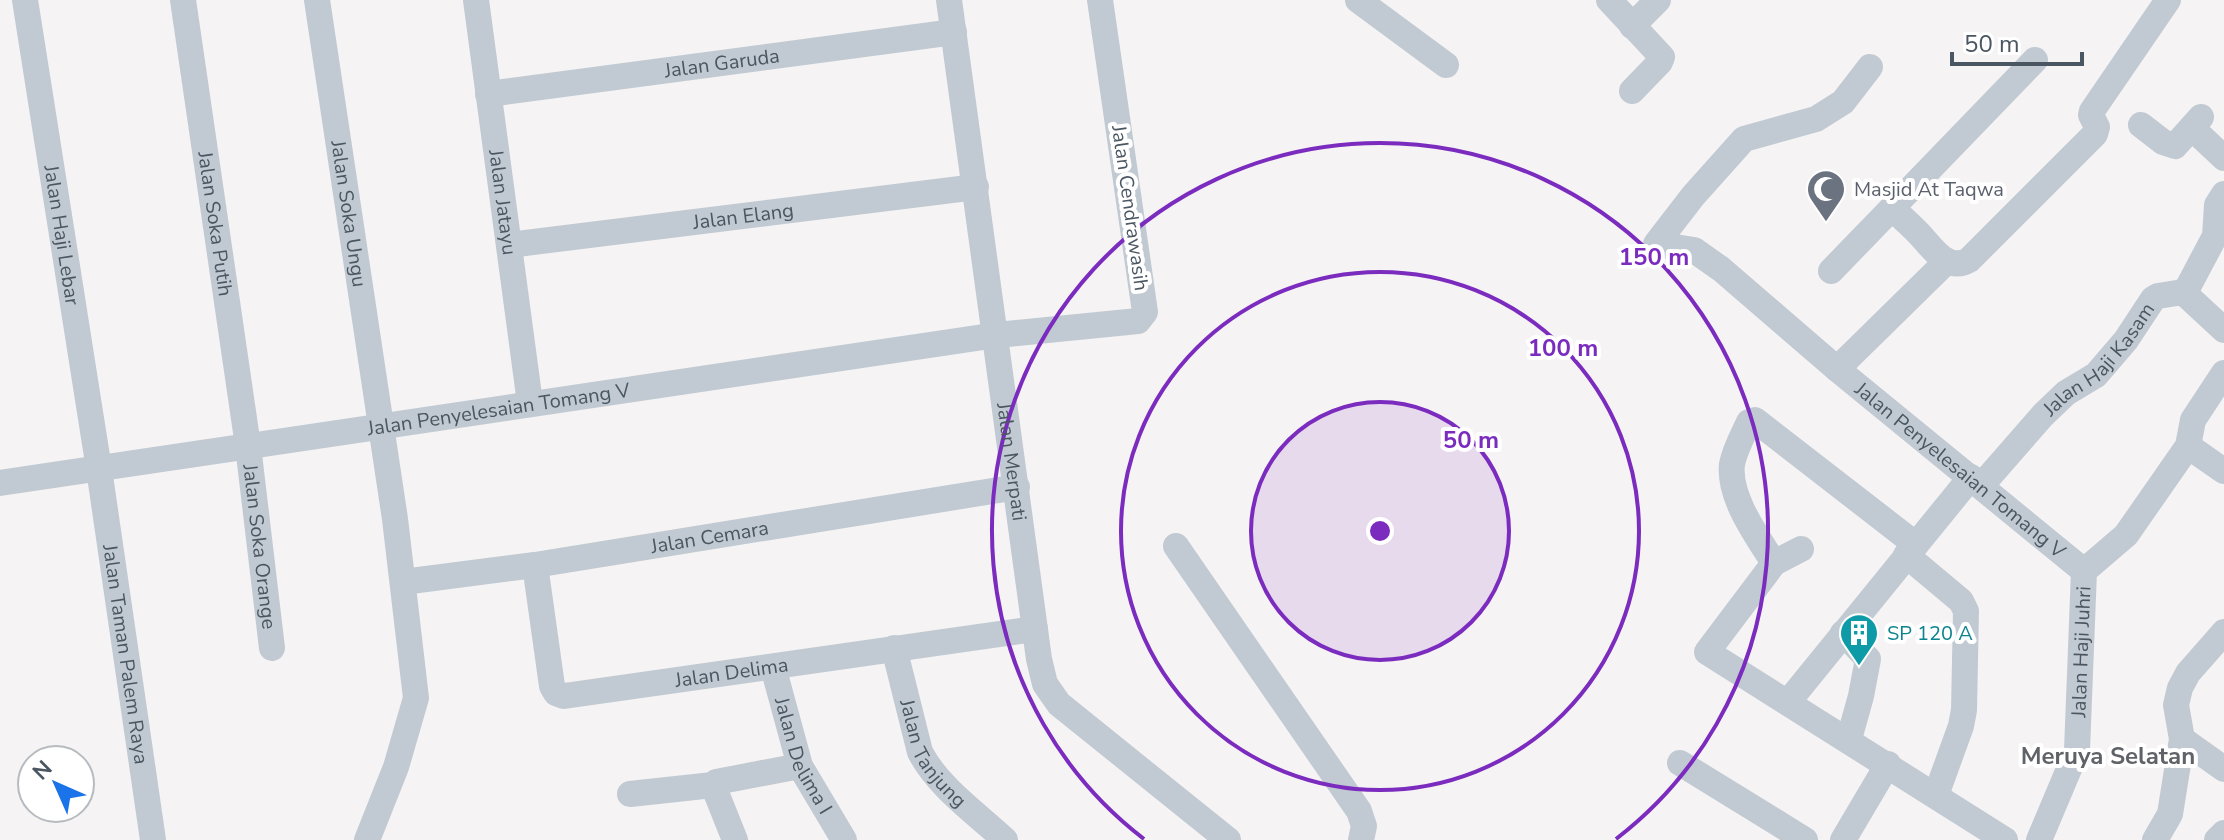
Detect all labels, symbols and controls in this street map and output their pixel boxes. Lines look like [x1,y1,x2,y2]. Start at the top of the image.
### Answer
scale bar [1952,16,2082,66]
text: 50 m [1964,28,2020,60]
street label: Jalan Garuda [662,42,781,84]
street label: Jalan Cendrawasih [1105,122,1155,293]
street label: Jalan Soka Ungu [325,137,373,289]
street label: Jalan Jatayu [483,147,524,257]
street label: Jalan Soka Putih [192,148,239,298]
street label: Jalan Haji Lebar [38,162,86,307]
mosque icon: Masjid At Taqwa [1805,168,1847,223]
place label: Masjid At Taqwa [1854,176,2004,203]
street label: Jalan Elang [690,196,795,236]
text: 150 m [1619,241,1689,273]
street label: Jalan Haji Kasam [2036,297,2161,423]
text: 100 m [1528,332,1598,364]
street label: Jalan Penyelesaian Tomang V [1849,375,2072,564]
street label: Jalan Penyelesaian Tomang V [365,376,632,442]
street label: Jalan Merpati [990,400,1033,522]
text: 50 m [1443,424,1499,456]
street label: Jalan Soka Orange [237,462,283,631]
street label: Jalan Cemara [648,514,771,560]
centre of rings [1366,517,1394,545]
street label: Jalan Taman Palem Raya [97,542,155,766]
street label: Jalan Haji Juhri [2065,586,2097,719]
building icon: SP 120 A [1838,612,1880,667]
place label: SP 120 A [1887,620,1973,647]
street label: Jalan Delima [672,651,790,694]
street label: Jalan Delima I [768,693,839,819]
street label: Jalan Tanjung [894,695,972,813]
district label: Meruya Selatan [2021,740,2195,772]
north arrow [16,744,96,824]
text: N [26,754,59,787]

